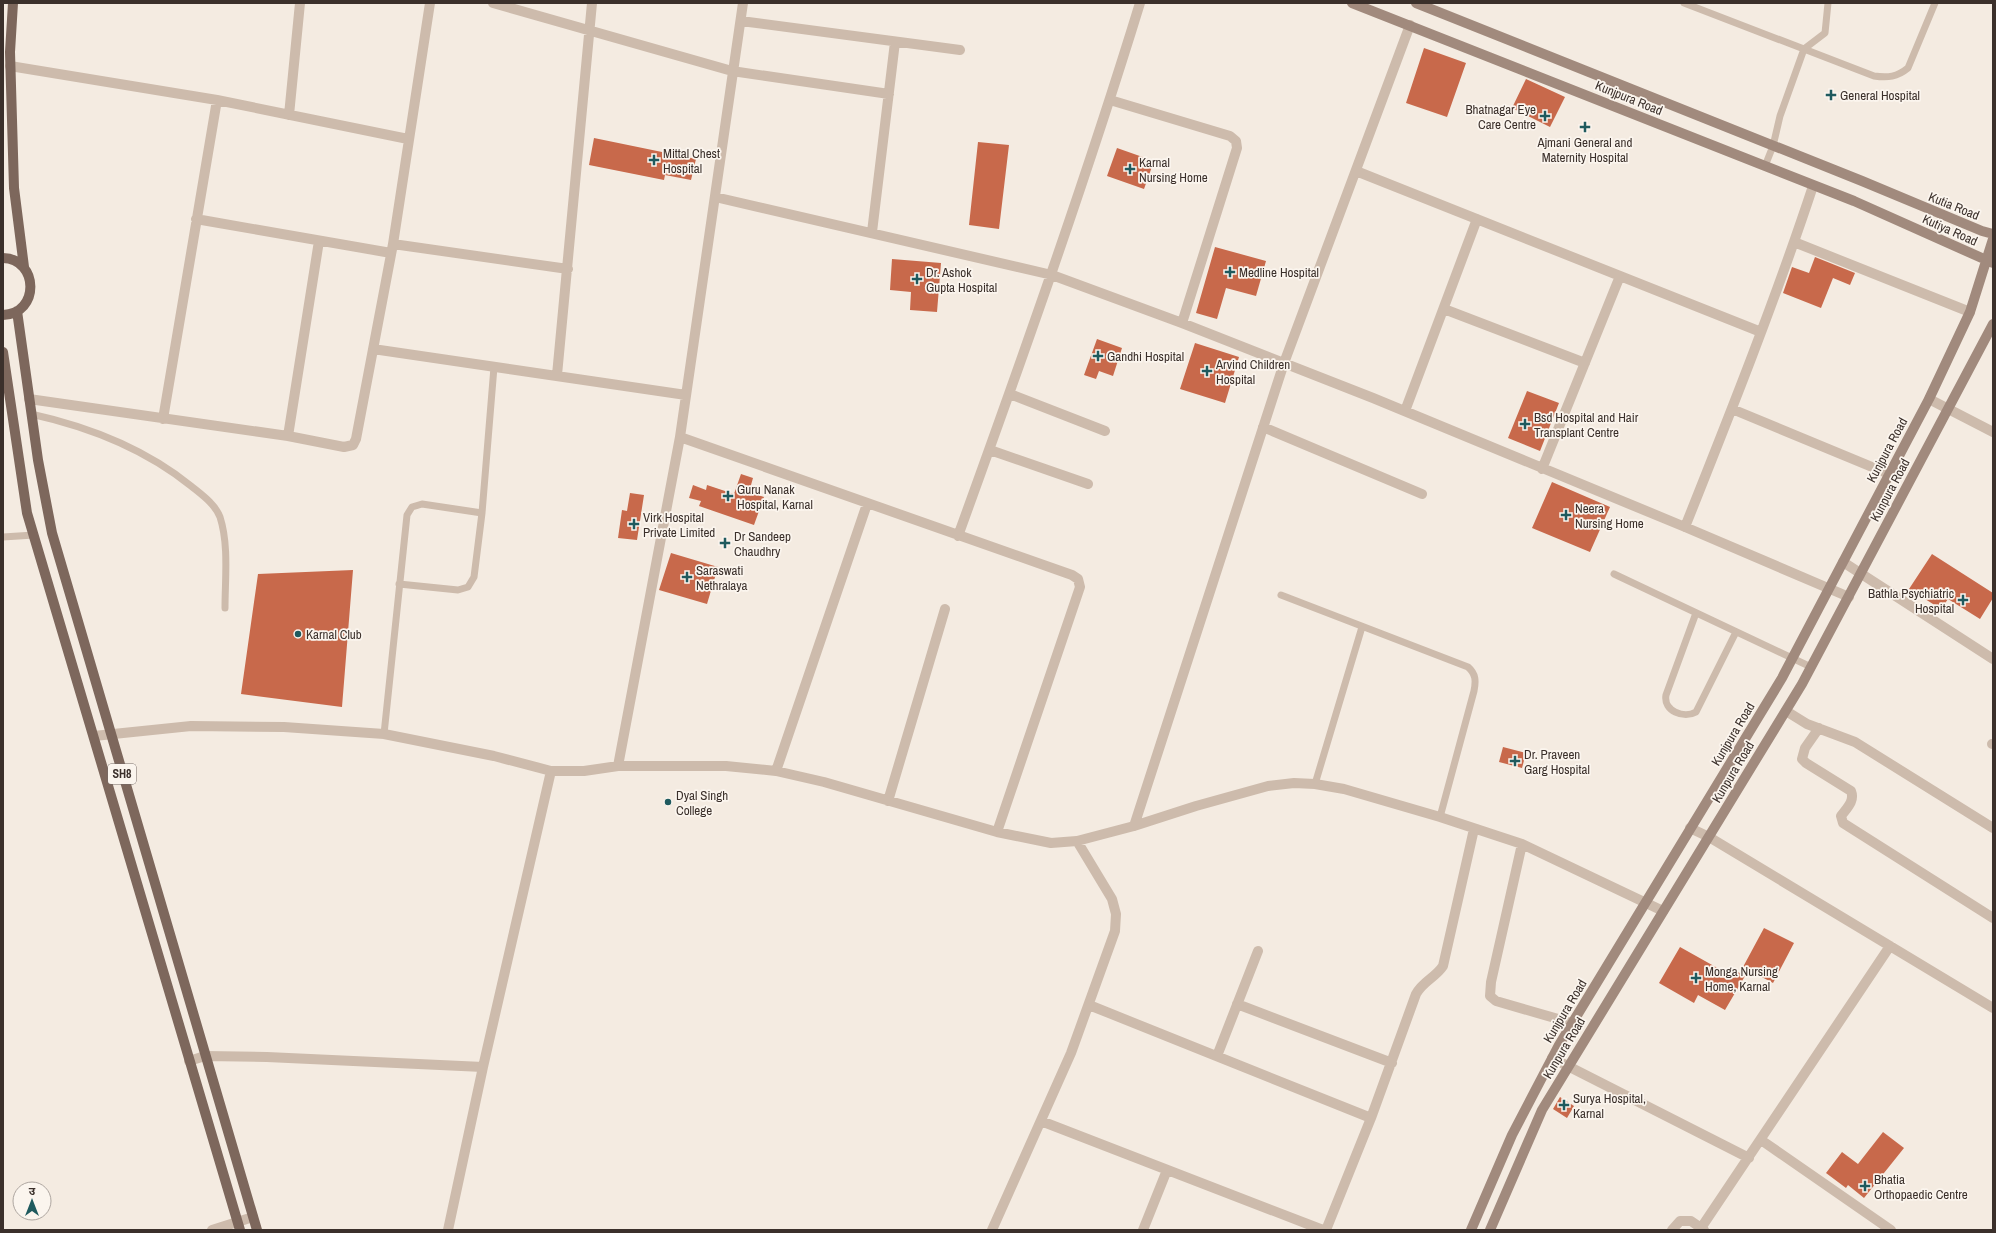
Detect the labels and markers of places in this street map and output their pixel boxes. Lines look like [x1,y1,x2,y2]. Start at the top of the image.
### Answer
place label: General Hospital [1840,87,1920,104]
marker: General Hospital [1825,89,1837,101]
place label: Bhatnagar Eye Care Centre [1465,101,1536,133]
marker: Bhatnagar Eye Care Centre [1539,110,1551,122]
marker: Ajmani General and Maternity Hospital [1579,121,1591,133]
place label: Ajmani General and Maternity Hospital [1537,134,1632,166]
place label: Mittal Chest Hospital [663,145,720,177]
marker: Mittal Chest Hospital [648,154,660,166]
place label: Karnal Nursing Home [1139,154,1208,186]
marker: Karnal Nursing Home [1124,163,1136,175]
place label: Dr. Ashok Gupta Hospital [926,264,997,296]
place label: Medline Hospital [1239,264,1319,281]
marker: Medline Hospital [1224,266,1236,278]
marker: Dr. Ashok Gupta Hospital [911,273,923,285]
place label: Gandhi Hospital [1107,348,1184,365]
marker: Gandhi Hospital [1092,350,1104,362]
place label: Arvind Children Hospital [1215,356,1290,388]
marker: Arvind Children Hospital [1201,365,1213,377]
place label: Bsd Hospital and Hair Transplant Centre [1534,409,1639,441]
marker: Bsd Hospital and Hair Transplant Centre [1519,418,1531,430]
place label: Guru Nanak Hospital, Karnal [737,481,813,513]
marker: Guru Nanak Hospital, Karnal [722,490,734,502]
place label: Neera Nursing Home [1575,500,1644,532]
place label: Virk Hospital Private Limited [643,509,715,541]
marker: Neera Nursing Home [1560,509,1572,521]
marker: Virk Hospital Private Limited [628,518,640,530]
place label: Dr Sandeep Chaudhry [734,528,791,560]
marker: Dr Sandeep Chaudhry [719,537,731,549]
place label: Saraswati Nethralaya [696,562,748,594]
marker: Saraswati Nethralaya [681,571,693,583]
place label: Bathla Psychiatric Hospital [1868,585,1954,617]
marker: Bathla Psychiatric Hospital [1957,594,1969,606]
place label: Karnal Club [306,626,362,643]
marker: Karnal Club [293,629,303,639]
place label: Dr. Praveen Garg Hospital [1524,746,1590,778]
marker: Dr. Praveen Garg Hospital [1509,755,1521,767]
place label: Dyal Singh College [676,787,728,819]
marker: Dyal Singh College [663,797,673,807]
place label: Monga Nursing Home, Karnal [1705,963,1778,995]
marker: Monga Nursing Home, Karnal [1690,972,1702,984]
place label: Surya Hospital, Karnal [1573,1090,1646,1122]
marker: Surya Hospital, Karnal [1558,1099,1570,1111]
place label: Bhatia Orthopaedic Centre [1874,1171,1968,1203]
marker: Bhatia Orthopaedic Centre [1859,1180,1871,1192]

